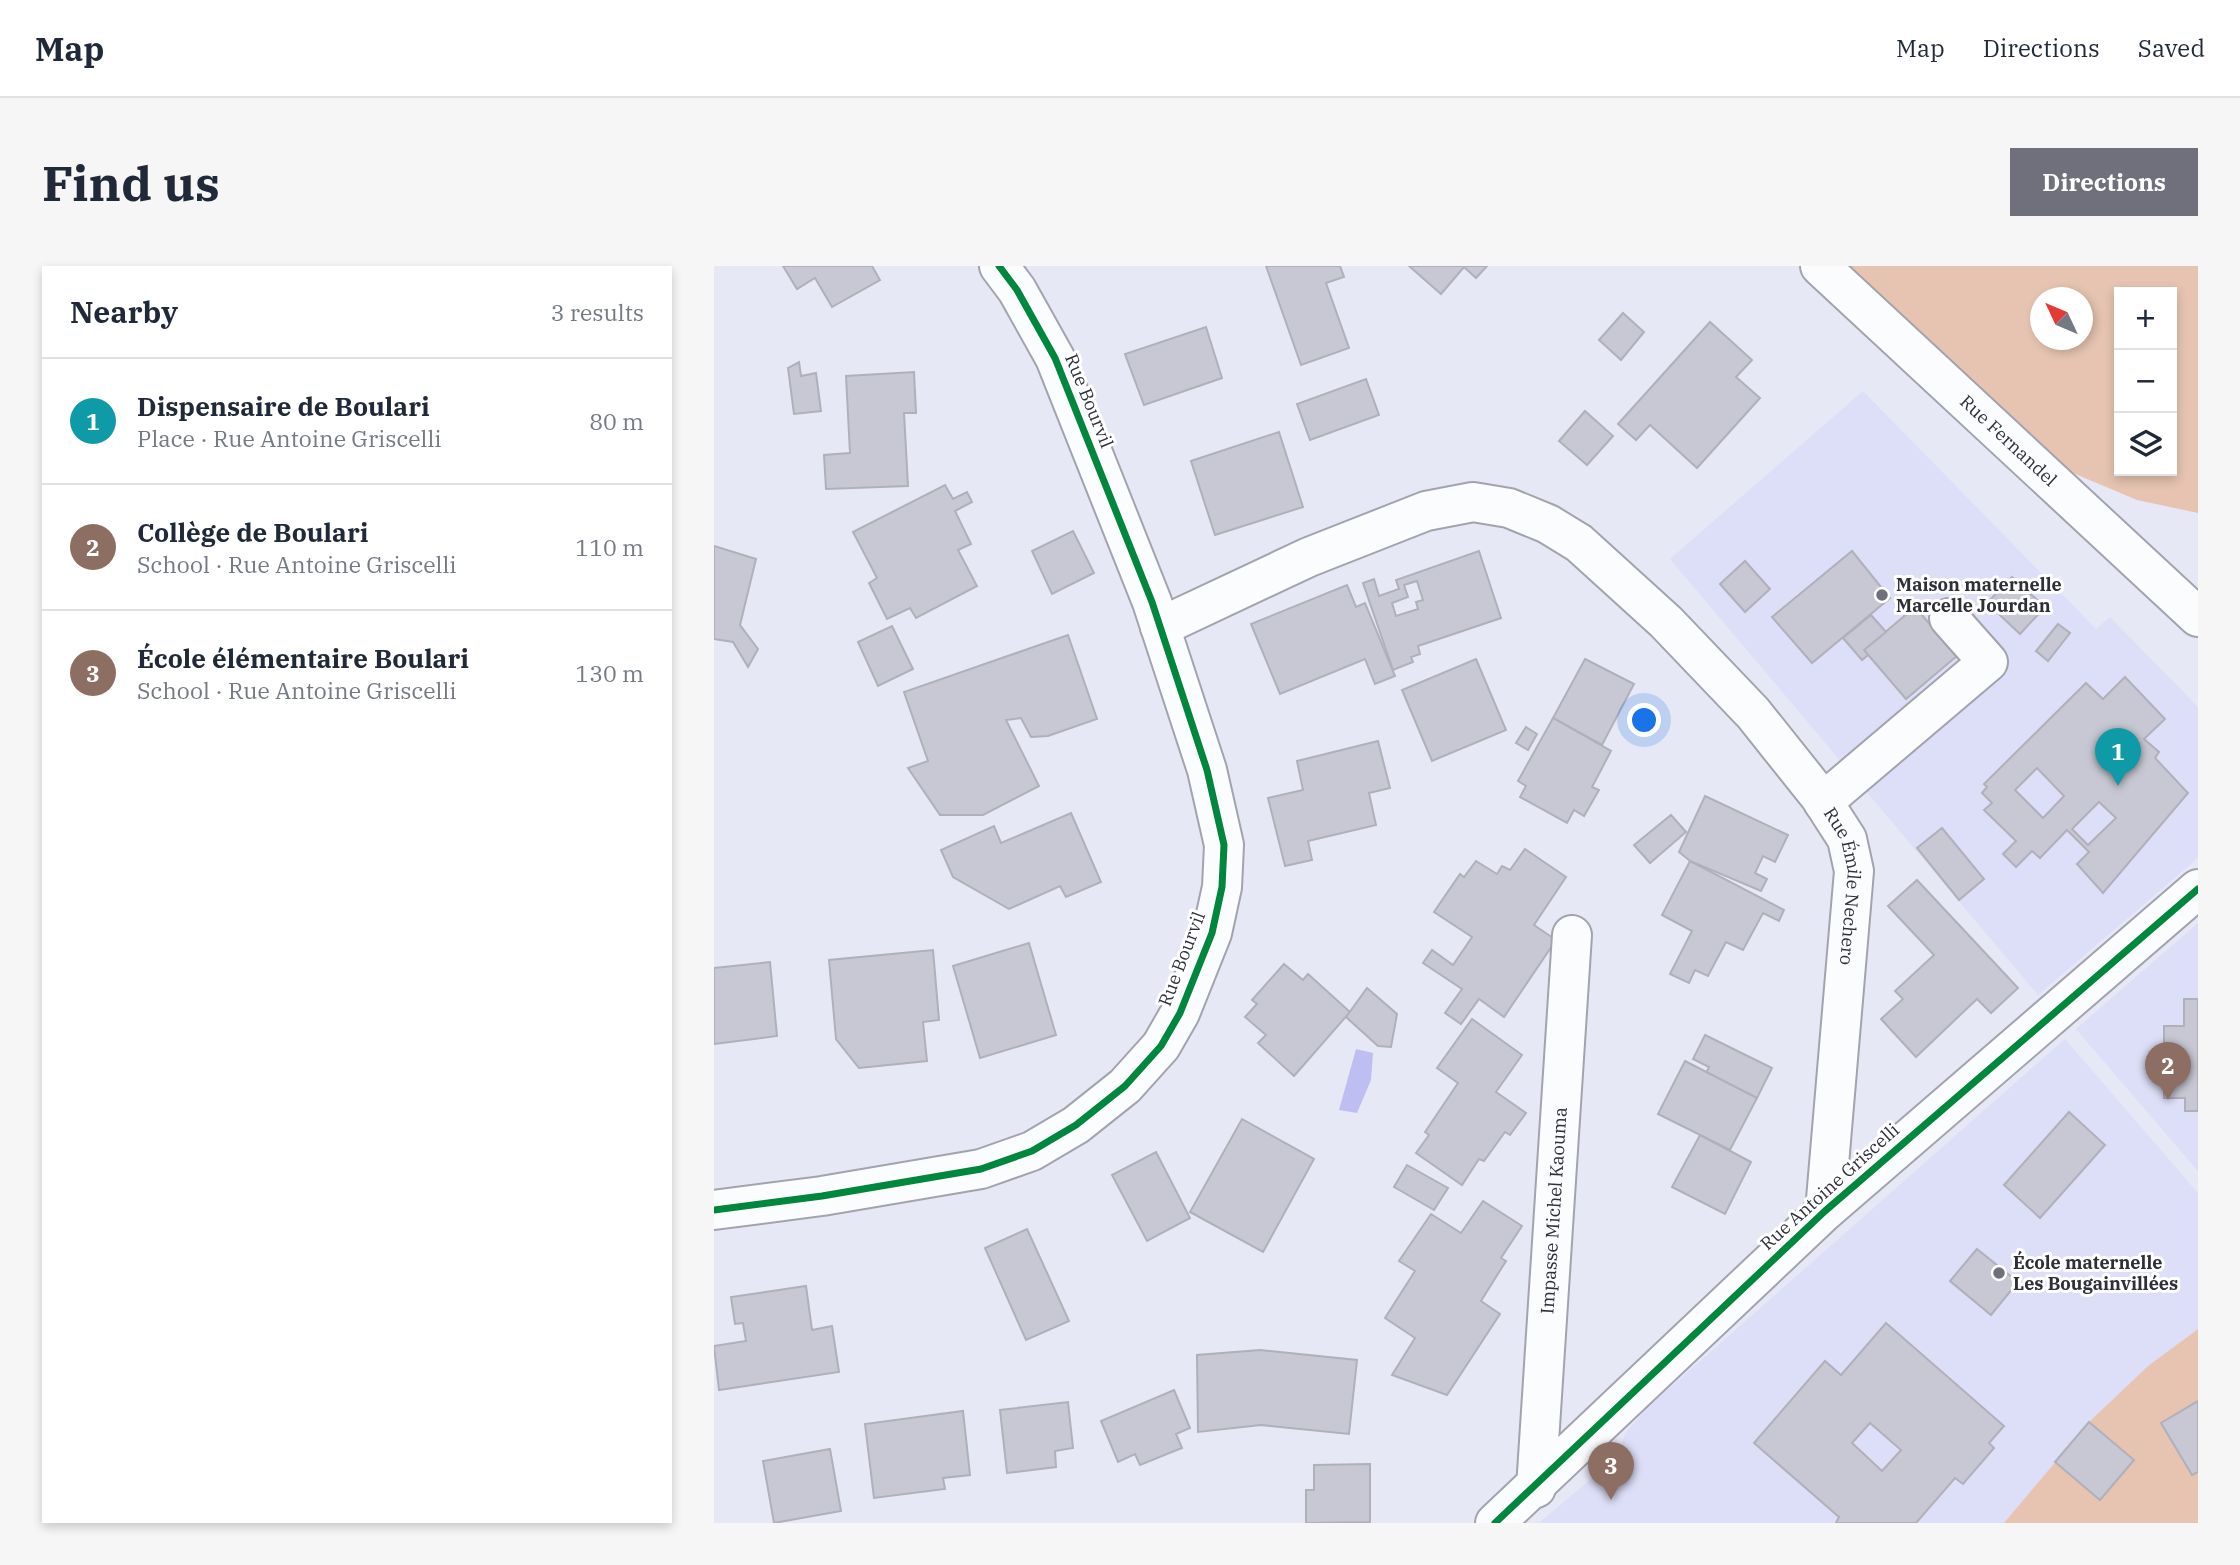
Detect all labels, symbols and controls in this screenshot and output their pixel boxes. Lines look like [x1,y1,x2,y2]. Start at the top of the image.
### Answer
text: Map [35,27,104,70]
text: Map [1896,32,1945,64]
text: Directions [1983,32,2100,64]
text: Saved [2138,32,2205,64]
button: Directions [2010,148,2198,216]
text: Find us [42,151,220,214]
north arrow [2030,287,2093,350]
map controls [2114,287,2177,476]
button: + [2114,287,2177,350]
text: Nearby [70,292,178,331]
text: 3 results [551,297,644,327]
street label: Rue Bourvil [1060,350,1119,451]
button: − [2114,350,2177,413]
text: Dispensaire de Boulari [137,389,430,423]
street label: Rue Fernandel [1955,390,2062,491]
text: 1 [86,406,100,436]
text: 80 m [589,406,644,436]
button: layers [2114,413,2177,476]
text: Place · Rue Antoine Griscelli [137,423,442,453]
text: Collège de Boulari [137,515,368,549]
text: 2 [86,532,100,562]
text: 110 m [575,532,644,562]
text: School · Rue Antoine Griscelli [137,549,457,579]
place label: Maison maternelle Marcelle Jourdan [1896,573,2062,617]
marker: Maison maternelle Marcelle Jourdan [1874,587,1890,603]
text: École élémentaire Boulari [137,641,469,675]
text: 3 [86,658,100,688]
text: 130 m [575,658,644,688]
text: School · Rue Antoine Griscelli [137,675,457,705]
your location [1627,703,1661,737]
pin: 1 [2095,728,2141,786]
street label: Rue Émile Nechero [1819,803,1866,966]
street label: Rue Bourvil [1153,908,1210,1009]
pin: 2 [2145,1042,2191,1100]
street label: Impasse Michel Kaouma [1535,1106,1572,1315]
street label: Rue Antoine Griscelli [1755,1118,1904,1255]
place label: École maternelle Les Bougainvillées [2013,1250,2178,1295]
marker: École maternelle Les Bougainvillées [1991,1265,2007,1281]
pin: 3 [1588,1442,1634,1500]

